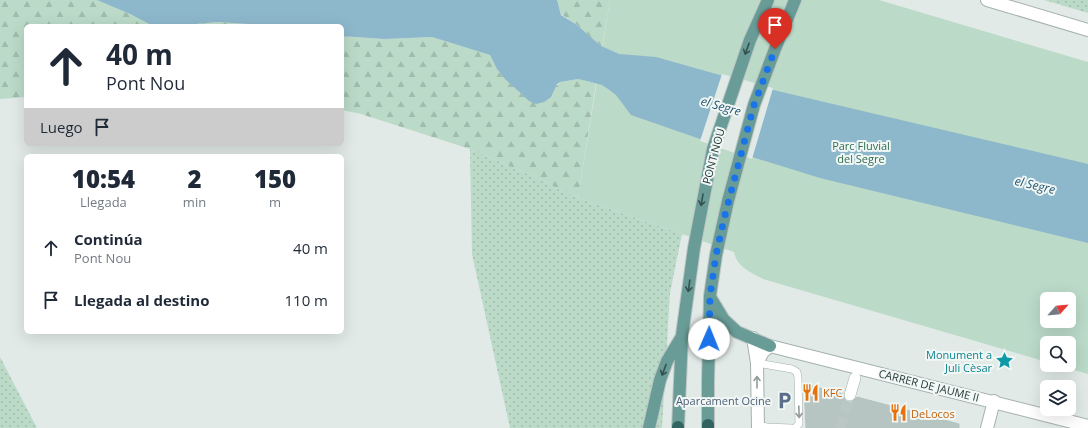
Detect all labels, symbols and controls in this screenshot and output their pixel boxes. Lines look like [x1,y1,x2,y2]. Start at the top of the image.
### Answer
pin [758,8,792,49]
icon: arrive [764,14,786,36]
text: 40 m [106,35,173,73]
icon: ahead [40,40,92,92]
one-way arrow [743,42,751,54]
text: Pont Nou [106,71,185,95]
water label: el Segre [699,92,743,120]
icon: arrive [91,116,113,138]
text: Luego [40,117,83,137]
street label: PONT NOU [698,126,728,186]
park label: Parc Fluvial del Segre [832,138,890,166]
text: 10:54 [72,162,135,195]
text: 2 [187,162,202,195]
text: 150 [254,162,296,195]
water label: el Segre [1013,172,1057,198]
text: Llegada [80,193,127,211]
text: min [183,193,206,211]
text: m [269,193,281,211]
one-way arrow [698,193,706,206]
text: Continúa [74,229,143,249]
icon: ahead [40,237,62,259]
text: 40 m [293,238,328,258]
text: Pont Nou [74,249,131,267]
one-way arrow [685,279,693,292]
icon: arrive [40,289,62,311]
text: Llegada al destino [74,290,209,310]
text: 110 m [284,290,328,310]
north arrow [1040,292,1076,328]
map controls [1040,292,1076,416]
position arrow [688,318,730,360]
button: search [1040,336,1076,372]
place label: Monument a Juli Cèsar [926,347,992,375]
place icon: Monument a Juli Cèsar [995,350,1015,370]
one-way arrow [660,363,668,375]
street label: CARRER DE JAUME II [877,365,981,405]
one-way arrow [753,376,761,389]
button: layers [1040,380,1076,416]
restaurant icon: KFC [800,382,820,402]
place label: KFC [823,385,842,400]
parking icon: Aparcament Ocine [774,390,794,410]
place label: Aparcament Ocine [676,393,771,408]
restaurant icon: DeLocos [888,403,908,423]
one-way arrow [795,405,803,418]
place label: DeLocos [911,406,955,421]

